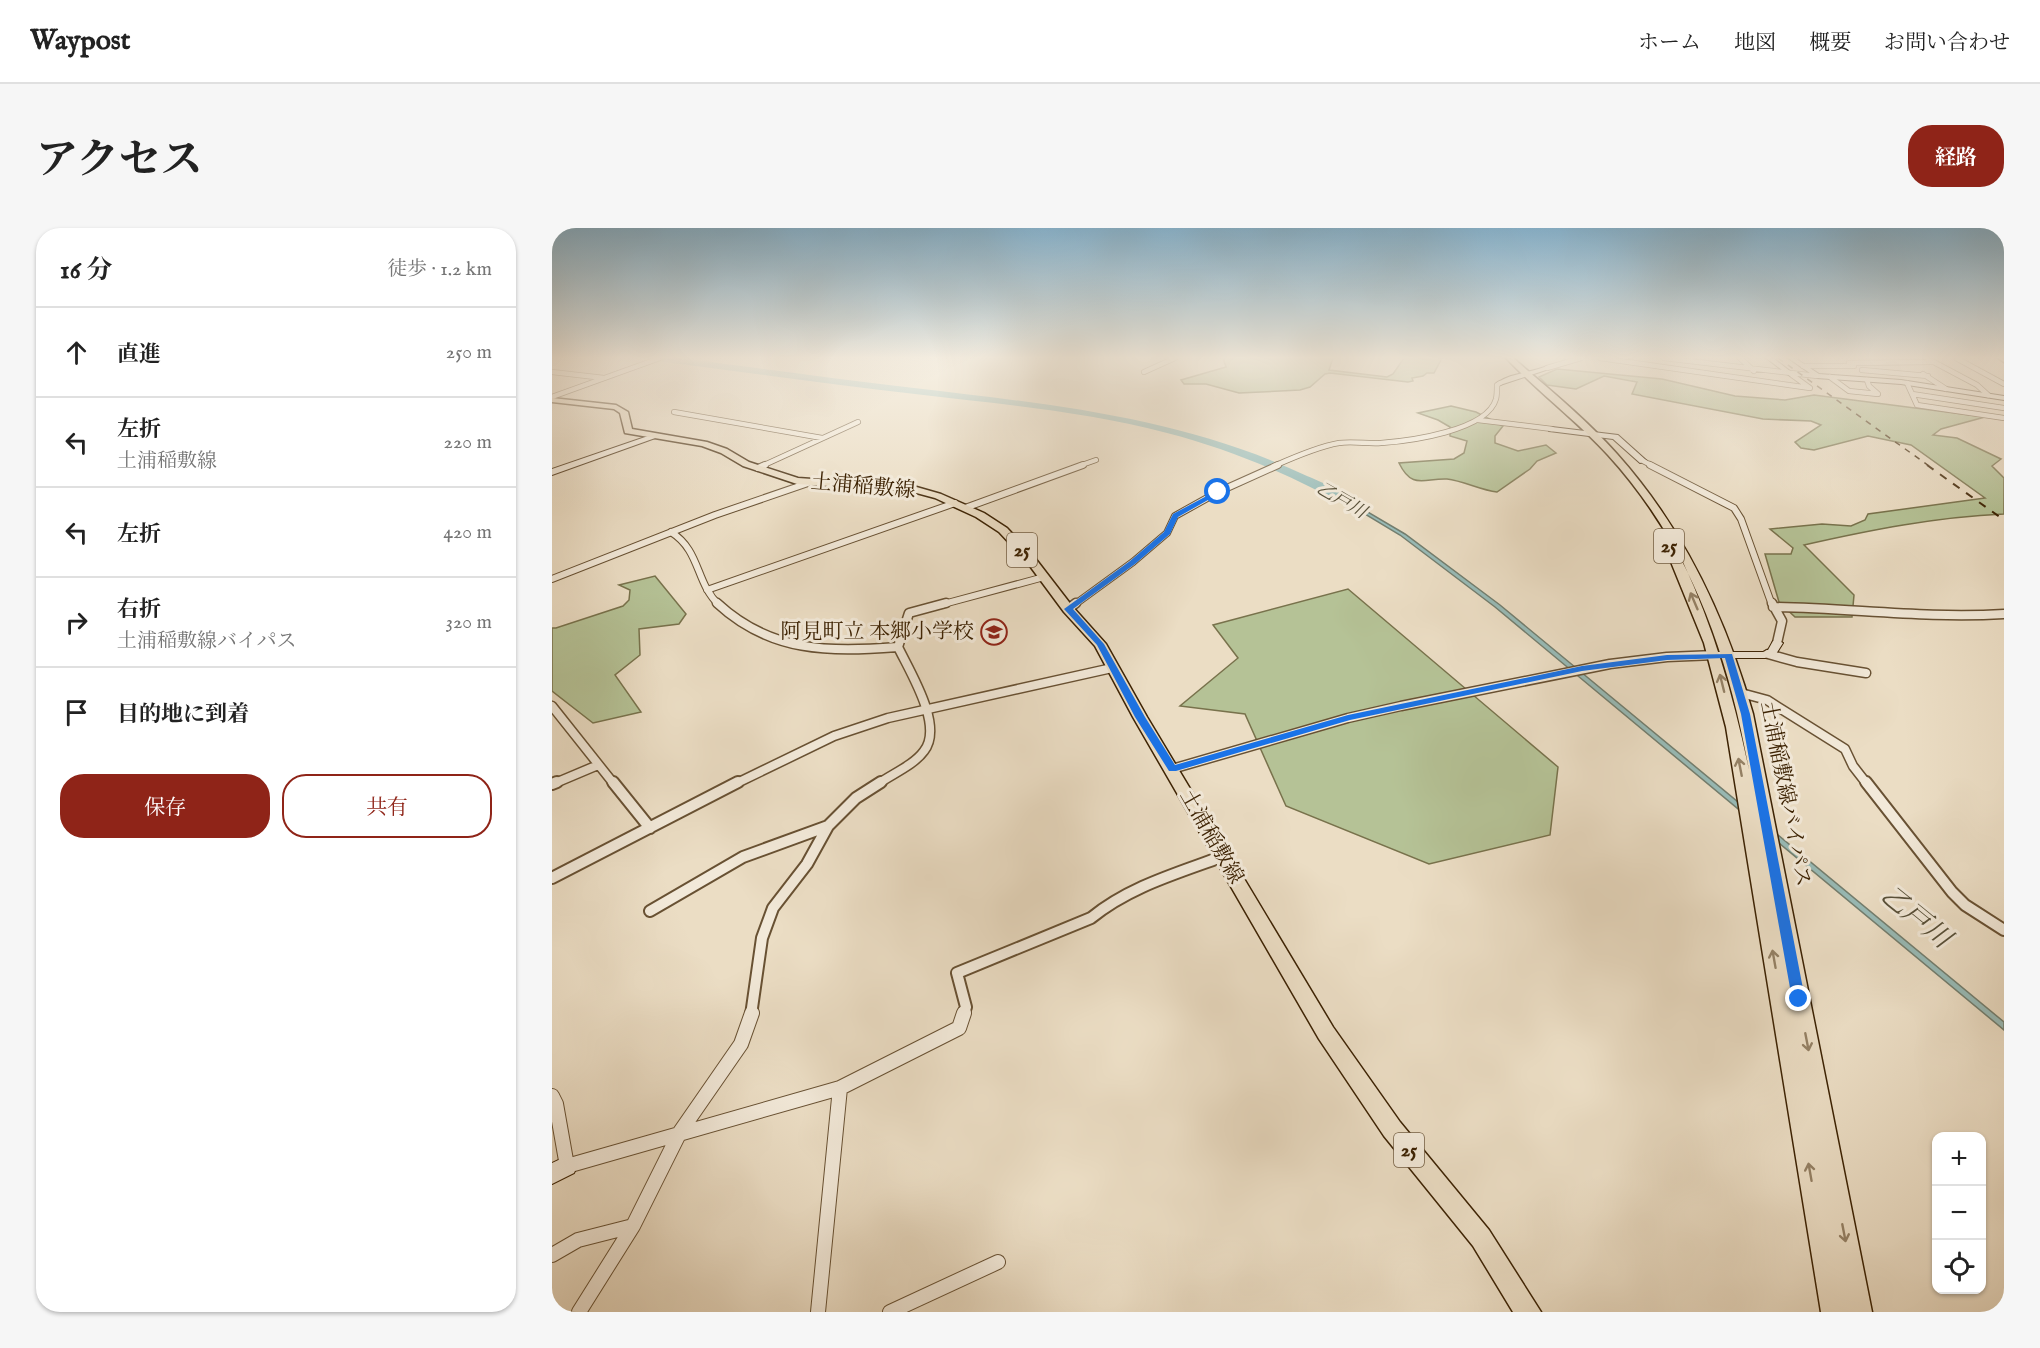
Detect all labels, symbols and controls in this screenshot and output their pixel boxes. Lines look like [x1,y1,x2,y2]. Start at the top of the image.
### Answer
text: Waypost [30,24,130,59]
text: ホーム [1638,30,1701,57]
text: 地図 [1734,30,1776,57]
text: 概要 [1809,30,1851,57]
text: お問い合わせ [1884,30,2010,57]
button: 経路 [1908,125,2004,187]
text: アクセス [36,135,203,188]
text: 16 分 [60,254,112,287]
text: 徒歩 · 1.2 km [387,257,492,282]
icon: ahead [60,336,93,369]
text: 250 m [446,340,492,365]
text: 直進 [117,341,161,369]
text: 左折 [117,416,161,444]
icon: left [60,426,93,459]
text: 220 m [444,430,492,455]
text: 土浦稲敷線 [117,449,217,474]
street label: 土浦稲敷線 [810,469,916,505]
route start [1204,478,1230,504]
water label: 乙戸川 [1312,478,1372,525]
icon: left [60,516,93,549]
text: 420 m [443,520,492,545]
text: 左折 [117,521,161,549]
road number: 25 [1654,529,1684,563]
road number: 25 [1007,533,1037,567]
one-way arrow [1688,592,1699,610]
text: 右折 [117,596,161,624]
icon: right [60,606,93,639]
text: 320 m [446,610,492,635]
school or university icon: 阿見町立 本郷小学校 [979,617,1009,647]
place label: 阿見町立 本郷小学校 [780,619,974,646]
text: 土浦稲敷線バイパス [117,629,297,654]
one-way arrow [1715,673,1727,692]
icon: arrive [60,696,93,729]
street label: 土浦稲敷線バイパス [1754,699,1816,889]
text: 目的地に到着 [117,701,249,729]
one-way arrow [1734,757,1745,777]
button: 保存 [60,774,270,838]
button: 共有 [282,774,492,838]
street label: 土浦稲敷線 [1173,785,1249,889]
water label: 乙戸川 [1873,879,1960,959]
one-way arrow [1768,949,1779,969]
route end [1785,985,1811,1011]
one-way arrow [1802,1032,1813,1051]
map controls [1932,1132,1986,1294]
button: + [1932,1132,1986,1186]
road number: 25 [1394,1133,1424,1167]
one-way arrow [1804,1162,1815,1182]
button: − [1932,1186,1986,1240]
one-way arrow [1839,1223,1850,1243]
button: locate [1932,1240,1986,1294]

